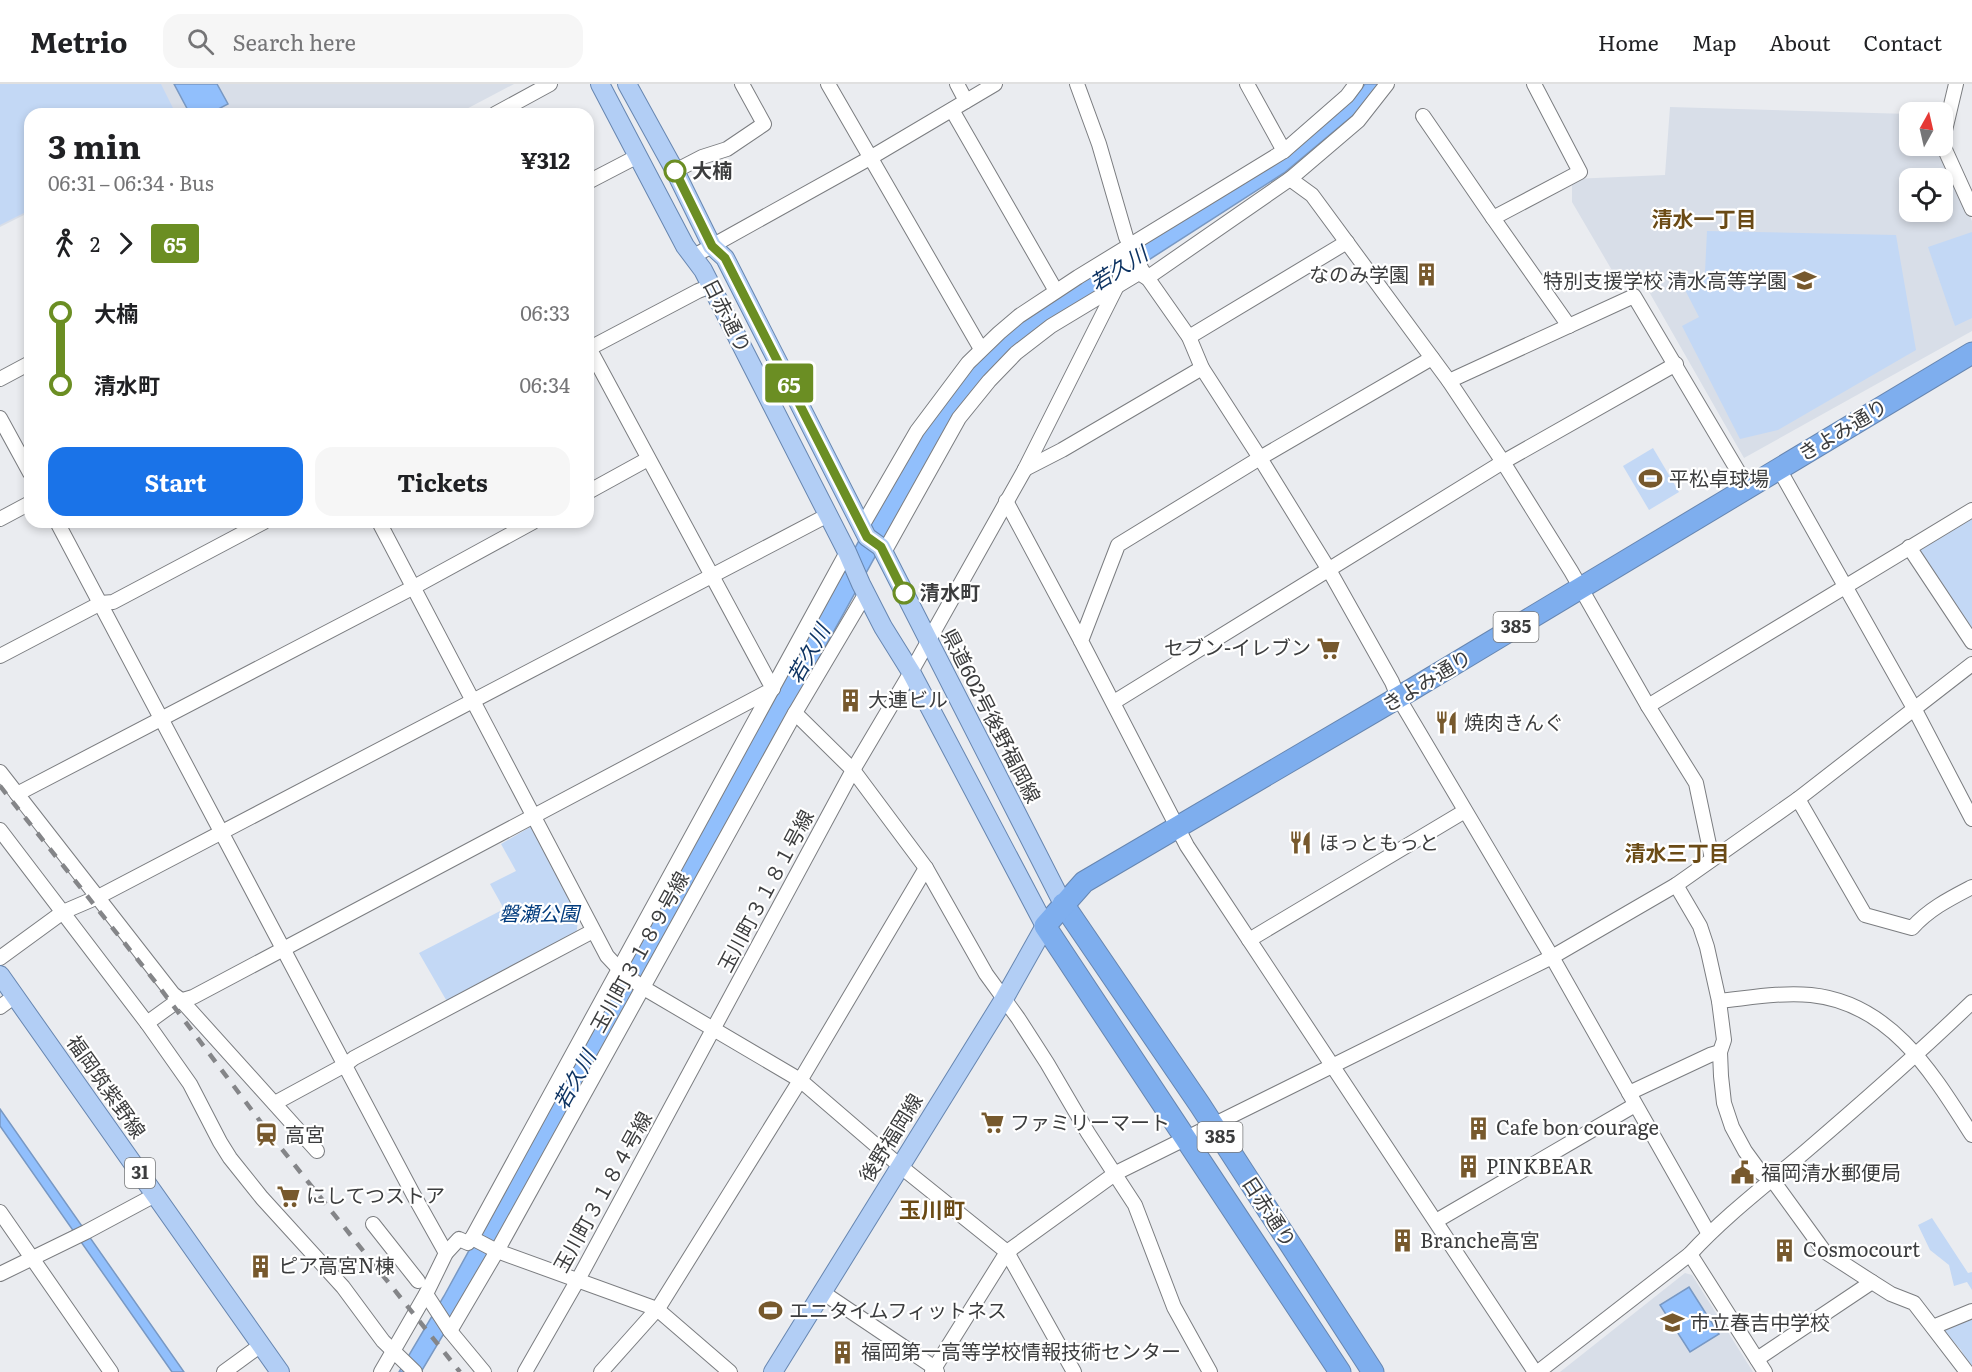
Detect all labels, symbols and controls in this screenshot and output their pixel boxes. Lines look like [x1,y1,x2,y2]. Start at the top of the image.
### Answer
search box [163,14,583,68]
text: Metrio [30,20,127,62]
icon: search [184,25,217,58]
text: Search here [232,25,356,58]
text: Home [1598,26,1659,57]
text: Map [1692,26,1736,57]
text: About [1769,26,1831,57]
text: Contact [1864,26,1942,57]
north arrow [1899,102,1953,156]
map controls [1899,102,1953,222]
text: 3 min [48,120,141,169]
text: ¥312 [520,143,570,176]
place label: 大楠 [692,154,732,184]
marker: 大楠 [664,160,686,182]
text: 06:31 – 06:34 · Bus [48,167,214,197]
button: locate [1899,168,1953,222]
district label: 清水一丁目 [1652,202,1757,233]
icon: walk [48,227,81,260]
icon: forward [109,227,142,260]
text: 2 [90,228,100,258]
text: 65 [163,228,187,259]
water label: 若久川 [1083,236,1154,297]
place label: なのみ学園 [1309,258,1409,288]
building icon: なのみ学園 [1414,262,1440,288]
place label: 特別支援学校 清水高等学園 [1543,264,1787,294]
school or university icon: 特別支援学校 清水高等学園 [1792,268,1818,294]
street label: 日赤通り [697,273,760,358]
text: 大楠 [94,296,138,329]
text: 06:33 [520,297,570,327]
line badge: 65 [762,364,816,402]
text: 清水町 [94,368,160,401]
text: 65 [777,368,801,399]
text: 06:34 [519,369,570,399]
street label: きよみ通り [1791,390,1893,467]
button: Start [48,447,303,516]
button: Tickets [315,447,570,516]
place label: 平松卓球場 [1669,462,1769,492]
sports icon: 平松卓球場 [1638,466,1664,492]
place label: 清水町 [920,576,980,606]
marker: 清水町 [893,582,915,604]
road number: 385 [1494,612,1538,642]
water label: 若久川 [778,616,837,688]
street label: 県道602号後野福岡線 [936,623,1050,808]
place label: セブン-イレブン [1164,631,1311,661]
supermarket icon: セブン-イレブン [1316,635,1342,661]
street label: きよみ通り [1375,641,1477,718]
place label: 大連ビル [868,683,948,713]
building icon: 大連ビル [837,687,863,713]
place label: 焼肉きんぐ [1464,706,1564,736]
restaurant icon: 焼肉きんぐ [1433,710,1459,736]
street label: 玉川町３１８１号線 [709,804,820,977]
place label: ほっともっと [1319,826,1439,856]
restaurant icon: ほっともっと [1288,830,1314,856]
district label: 清水三丁目 [1625,836,1730,867]
street label: 玉川町３１８９号線 [581,865,695,1037]
park label: 磐瀬公園 [499,897,582,927]
street label: 福岡筑紫野線 [61,1028,154,1144]
water label: 若久川 [544,1042,603,1114]
street label: 後野福岡線 [850,1087,929,1187]
street label: 玉川町３１８４号線 [544,1105,658,1277]
place label: ファミリーマート [1010,1106,1170,1136]
supermarket icon: ファミリーマート [979,1110,1005,1136]
place label: Cafe bon courage [1496,1111,1659,1141]
building icon: Cafe bon courage [1465,1115,1491,1141]
place label: 高宮 [285,1118,325,1148]
station icon: 高宮 [254,1122,280,1148]
road number: 385 [1198,1122,1242,1152]
place label: PINKBEAR [1486,1150,1593,1180]
building icon: PINKBEAR [1455,1154,1481,1180]
place label: 福岡清水郵便局 [1761,1156,1901,1186]
road number: 31 [125,1158,155,1188]
public building icon: 福岡清水郵便局 [1730,1160,1756,1186]
street label: 日赤通り [1236,1169,1305,1253]
place label: にしてつストア [306,1179,445,1209]
supermarket icon: にしてつストア [275,1183,301,1209]
district label: 玉川町 [899,1192,965,1225]
place label: Branche高宮 [1420,1224,1540,1254]
building icon: Branche高宮 [1389,1228,1415,1254]
place label: Cosmocourt [1803,1233,1920,1263]
building icon: Cosmocourt [1772,1237,1798,1263]
place label: ピア高宮N棟 [278,1249,395,1279]
building icon: ピア高宮N棟 [247,1253,273,1279]
place label: エニタイムフィットネス [789,1294,1007,1324]
sports icon: エニタイムフィットネス [758,1298,784,1324]
place label: 市立春吉中学校 [1690,1306,1830,1336]
school or university icon: 市立春吉中学校 [1659,1310,1685,1336]
place label: 福岡第一高等学校情報技術センター [861,1335,1181,1365]
building icon: 福岡第一高等学校情報技術センター [830,1339,856,1365]

